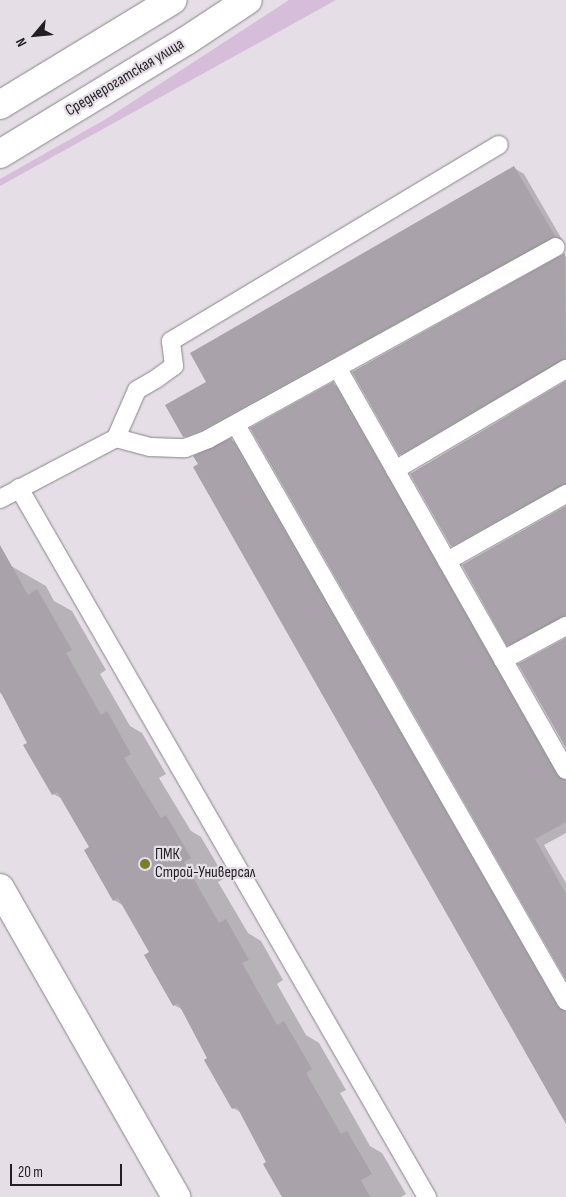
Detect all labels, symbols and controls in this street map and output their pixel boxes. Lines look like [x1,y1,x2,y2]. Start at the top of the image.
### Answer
north arrow [10,10,60,60]
text: N [12,35,31,50]
street label: Среднерогатская улица [62,35,188,121]
place label: ПМК Строй-Универсал [155,845,255,883]
marker: ПМК Строй-Универсал [139,858,151,870]
scale bar [12,1154,125,1186]
text: 20 m [18,1163,43,1182]

